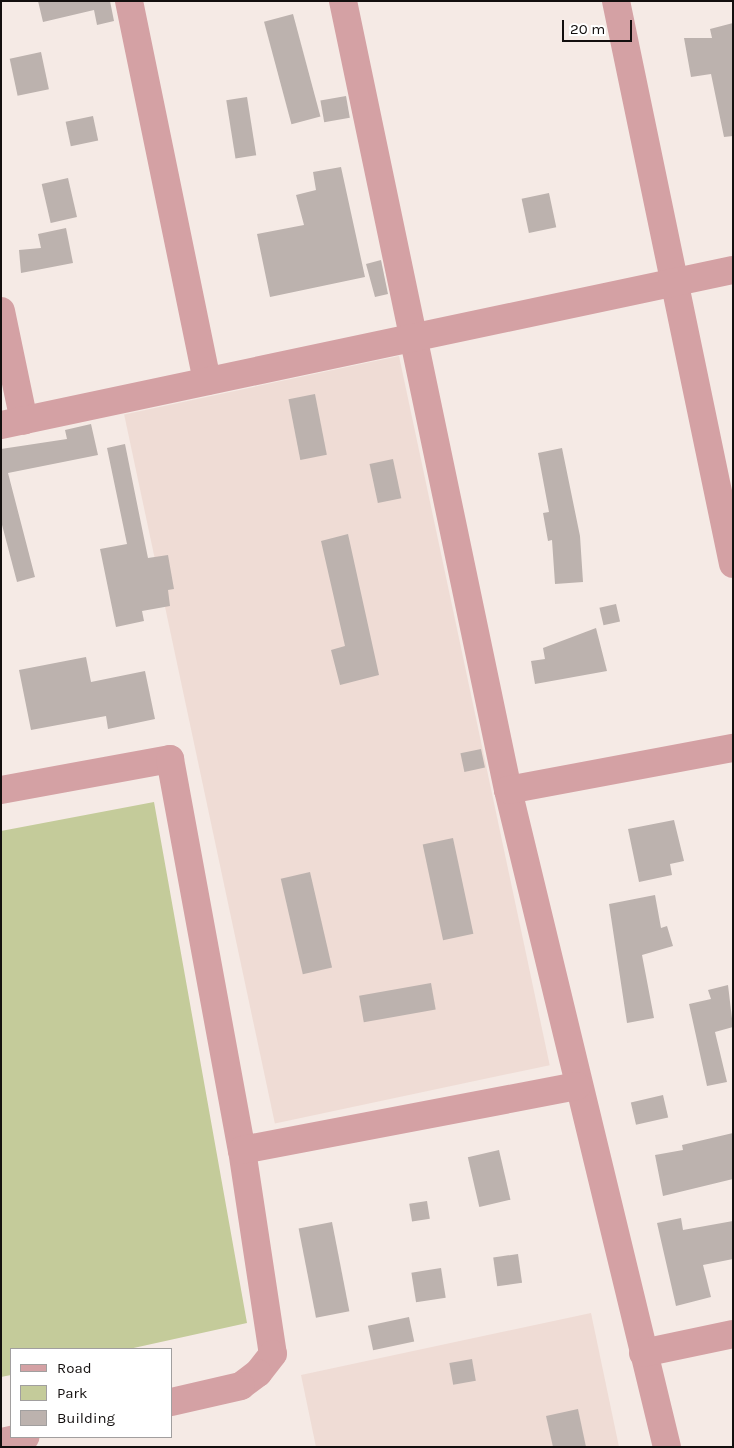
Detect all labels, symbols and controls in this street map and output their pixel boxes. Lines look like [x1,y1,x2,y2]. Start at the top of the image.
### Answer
scale bar [564,10,634,42]
text: 20 m [570,20,605,38]
legend [10,1348,172,1438]
text: Road [57,1359,92,1377]
text: Park [57,1384,87,1402]
text: Building [57,1409,115,1427]

